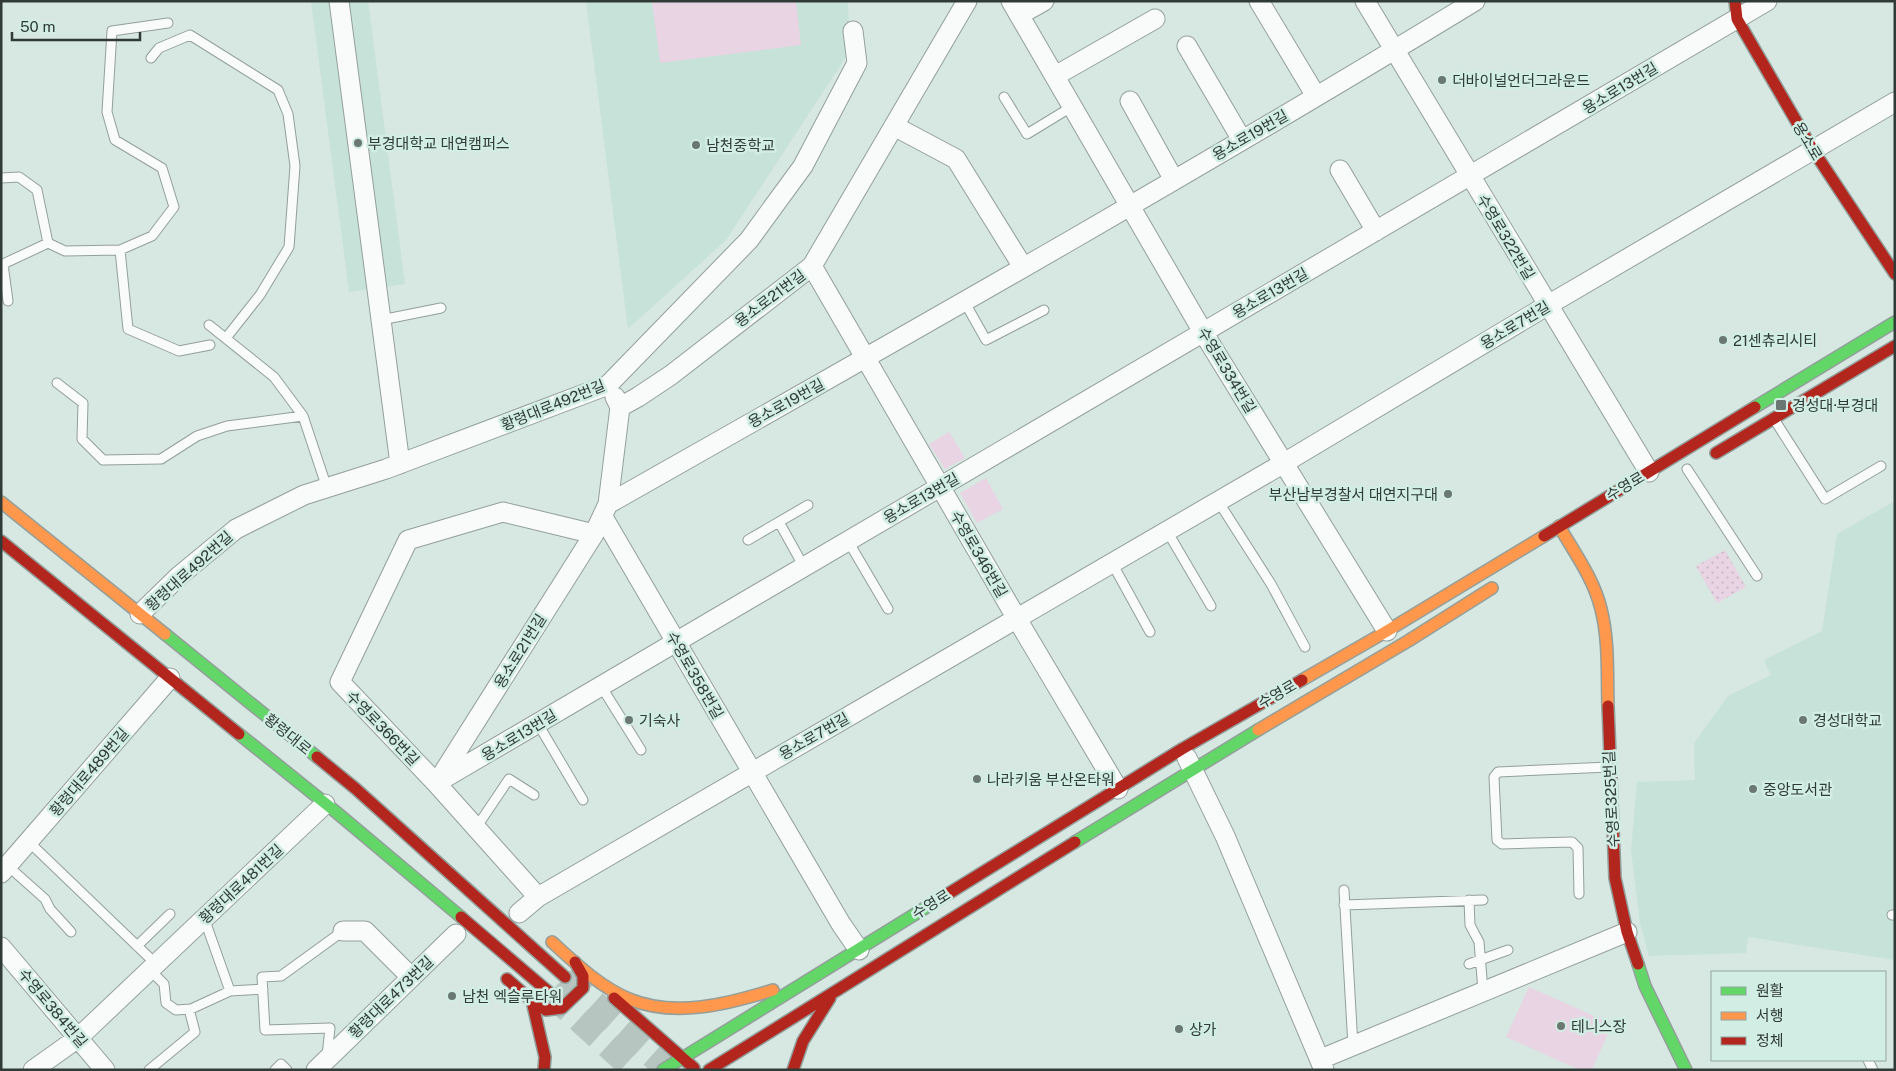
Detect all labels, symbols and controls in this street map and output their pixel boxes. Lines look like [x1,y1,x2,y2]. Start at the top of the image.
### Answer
scale bar [12,10,140,42]
text: 50 m [20,18,55,35]
street label: 용소로13번길 [1579,59,1661,117]
place label: 더바이널언더그라운드 [1452,72,1590,89]
marker: 더바이널언더그라운드 [1436,74,1448,86]
street label: 용소로19번길 [1209,107,1291,163]
street label: 용소로 [1790,119,1826,163]
place label: 부경대학교 대연캠퍼스 [368,135,510,152]
marker: 부경대학교 대연캠퍼스 [352,137,364,149]
place label: 남천중학교 [706,137,775,154]
marker: 남천중학교 [690,139,702,151]
street label: 수영로322번길 [1474,191,1538,283]
street label: 용소로13번길 [1229,264,1311,322]
street label: 용소로21번길 [731,266,809,330]
street label: 용소로7번길 [1477,298,1553,352]
street label: 수영로334번길 [1195,324,1259,416]
place label: 21센츄리시티 [1733,332,1817,349]
marker: 21센츄리시티 [1717,334,1729,346]
street label: 용소로19번길 [745,375,827,431]
street label: 황령대로492번길 [499,376,607,434]
place label: 경성대·부경대 [1792,397,1878,414]
marker: 경성대·부경대 [1774,398,1788,412]
street label: 수영로 [1603,468,1647,504]
street label: 용소로13번길 [880,469,962,527]
place label: 부산남부경찰서 대연지구대 [1269,486,1438,503]
marker: 부산남부경찰서 대연지구대 [1442,488,1454,500]
street label: 수영로346번길 [947,508,1011,600]
street label: 황령대로492번길 [142,528,236,614]
street label: 용소로21번길 [491,611,549,691]
street label: 수영로358번길 [663,628,727,722]
street label: 수영로 [1255,676,1299,712]
street label: 수영로366번길 [343,687,423,769]
street label: 용소로13번길 [478,706,560,764]
street label: 용소로7번길 [776,709,852,763]
street label: 황령대로 [261,710,315,758]
place label: 기숙사 [639,712,681,729]
place label: 경성대학교 [1813,712,1882,729]
marker: 기숙사 [623,714,635,726]
marker: 경성대학교 [1797,714,1809,726]
street label: 황령대로489번길 [46,724,132,820]
street label: 수영로325번길 [1600,750,1622,848]
place label: 나라키움 부산온타워 [987,771,1115,788]
marker: 나라키움 부산온타워 [971,773,983,785]
place label: 중앙도서관 [1763,781,1832,798]
marker: 중앙도서관 [1747,783,1759,795]
street label: 황령대로481번길 [196,841,286,927]
street label: 수영로 [909,886,953,922]
street label: 황령대로473번길 [345,953,437,1041]
street label: 수영로384번길 [15,965,91,1051]
legend [1711,971,1886,1061]
text: 원활 [1756,982,1784,999]
place label: 남천 엑슬루타워 [462,988,562,1005]
marker: 남천 엑슬루타워 [446,990,458,1002]
text: 서행 [1756,1007,1784,1024]
place label: 테니스장 [1571,1018,1626,1035]
marker: 테니스장 [1555,1020,1567,1032]
place label: 상가 [1189,1021,1217,1038]
marker: 상가 [1173,1023,1185,1035]
text: 정체 [1756,1032,1784,1049]

